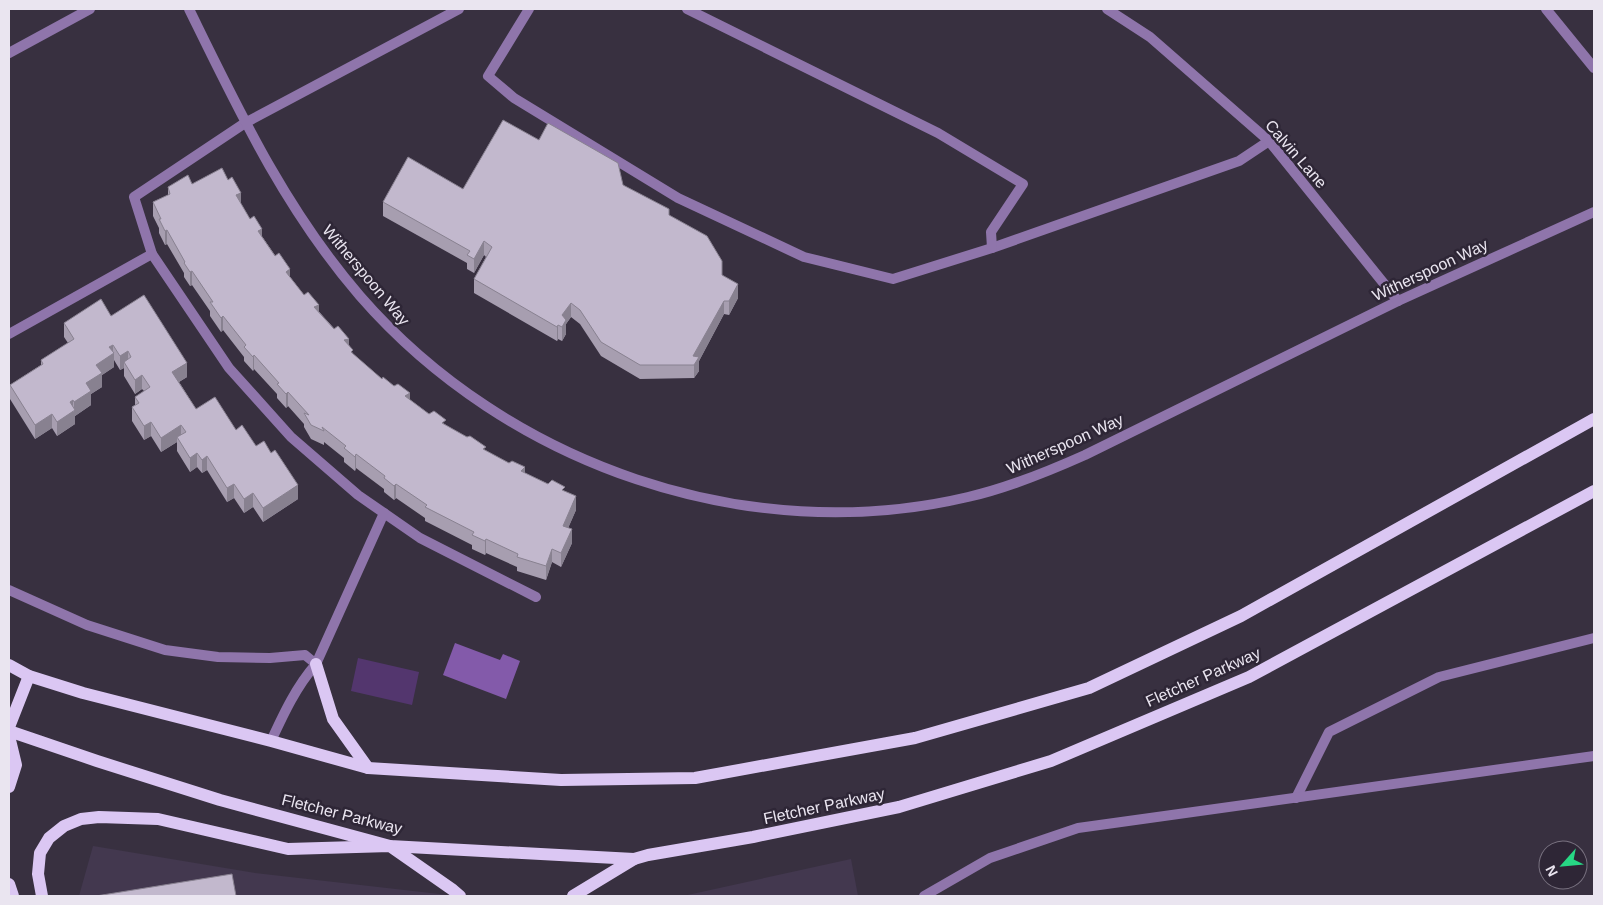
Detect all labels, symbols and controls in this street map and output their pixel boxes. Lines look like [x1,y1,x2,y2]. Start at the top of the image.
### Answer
street label: Calvin Lane [1262,117,1330,192]
street label: Witherspoon Way [319,221,413,329]
street label: Witherspoon Way [1369,236,1491,304]
street label: Witherspoon Way [1004,411,1126,477]
street label: Fletcher Parkway [1143,644,1263,710]
street label: Fletcher Parkway [762,785,886,827]
street label: Fletcher Parkway [280,791,404,837]
north arrow [1538,840,1588,890]
text: N [1542,863,1561,879]

